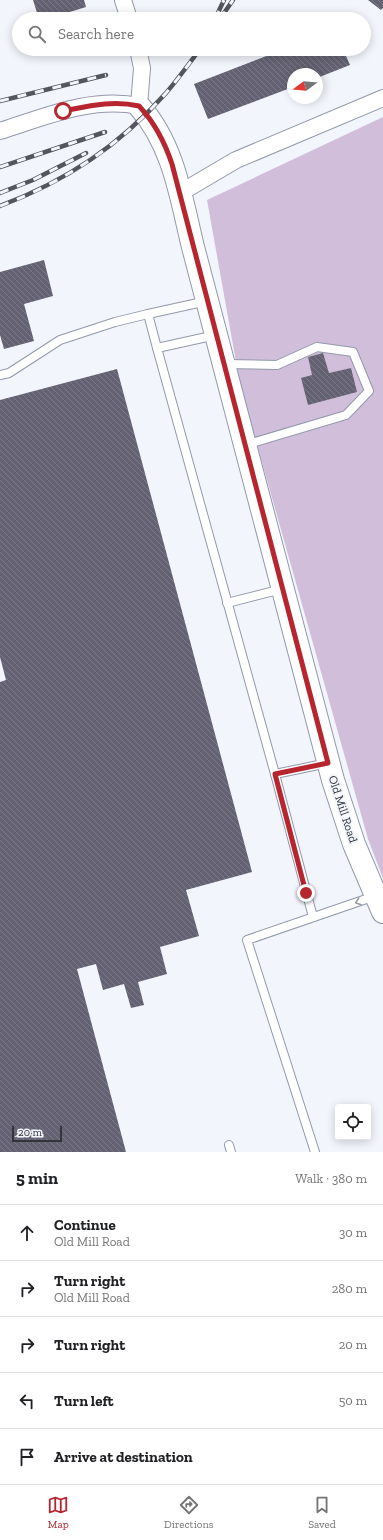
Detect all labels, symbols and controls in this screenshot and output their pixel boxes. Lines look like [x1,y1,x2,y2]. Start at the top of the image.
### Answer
search box [12,12,371,56]
icon: search [26,23,48,45]
text: Search here [58,25,134,43]
north arrow [287,68,323,104]
route start [54,102,72,120]
street label: Old Mill Road [326,774,361,845]
route end [297,884,315,902]
one-way arrow [355,897,362,906]
map controls [335,1104,371,1140]
button: locate [335,1104,371,1140]
scale bar [12,1124,62,1143]
text: 20 m [18,1126,42,1139]
text: 5 min [16,1168,58,1188]
text: Walk · 380 m [295,1171,367,1186]
text: Continue [54,1216,116,1234]
icon: ahead [16,1222,38,1244]
text: 30 m [339,1225,367,1240]
text: Old Mill Road [54,1234,130,1249]
text: Turn right [54,1272,125,1290]
icon: right [16,1278,38,1300]
text: 280 m [332,1281,367,1296]
text: Old Mill Road [54,1290,130,1305]
icon: right [16,1334,38,1356]
text: Turn right [54,1336,125,1354]
text: 20 m [339,1337,367,1352]
icon: left [16,1390,38,1412]
text: Turn left [54,1392,114,1410]
text: 50 m [339,1393,367,1408]
icon: arrive [16,1446,38,1468]
text: Arrive at destination [54,1448,193,1466]
tab: Map [47,1494,69,1531]
tab: Directions [164,1494,214,1531]
tab: Saved [308,1494,336,1531]

